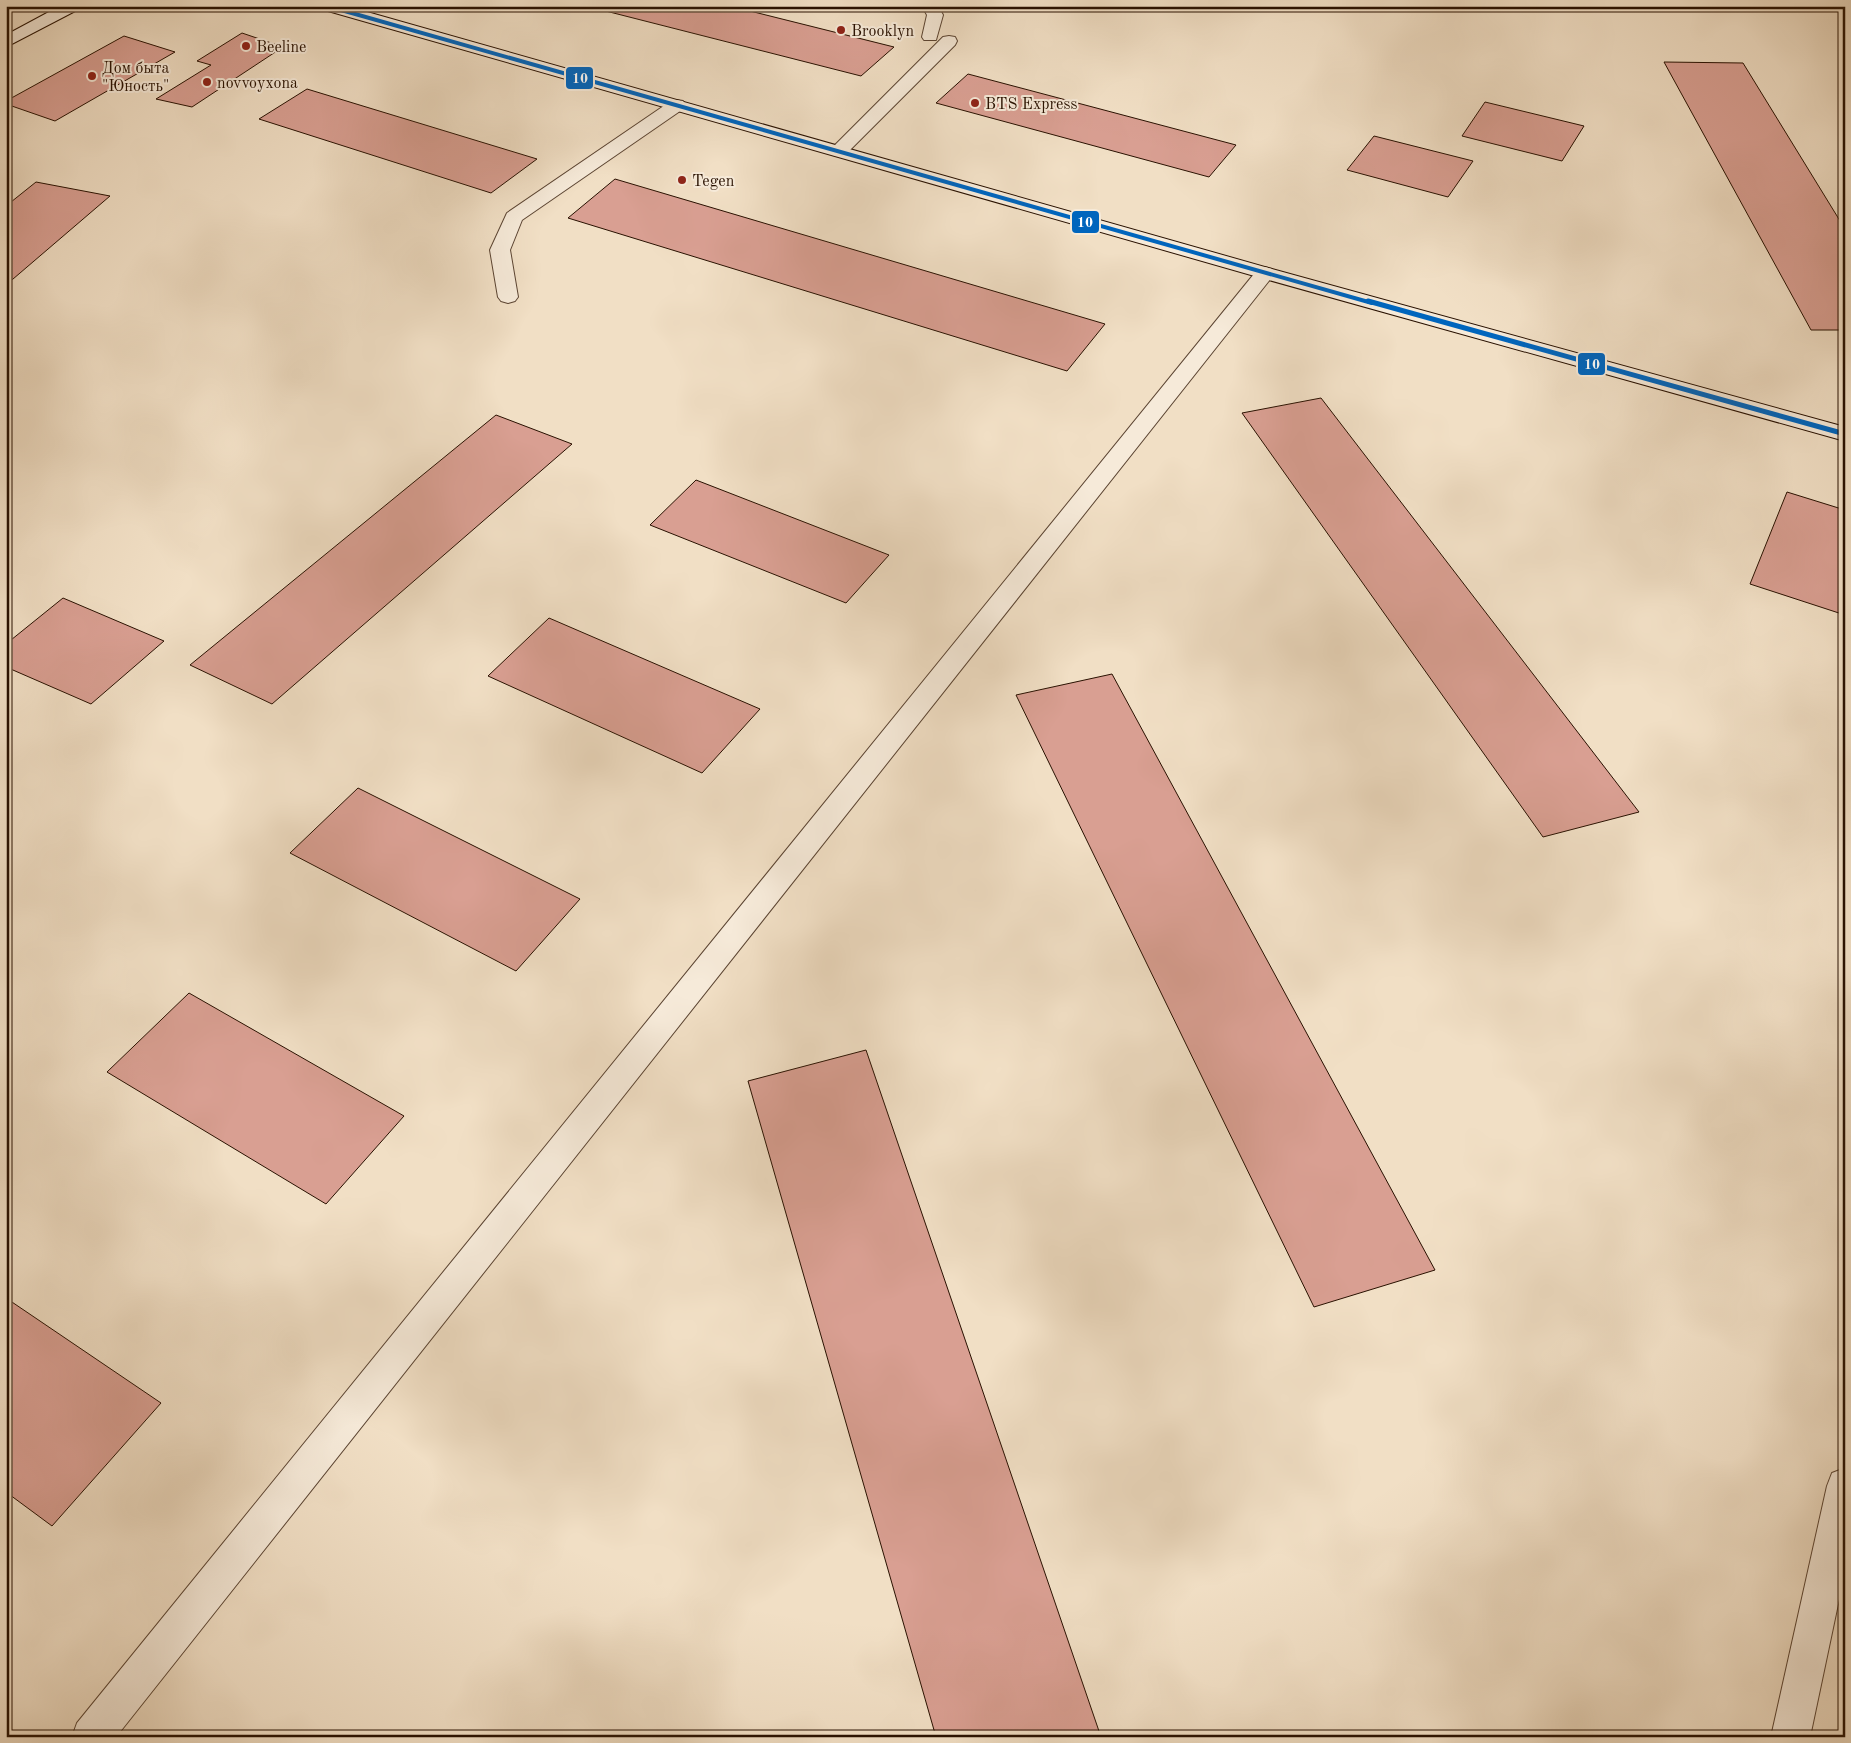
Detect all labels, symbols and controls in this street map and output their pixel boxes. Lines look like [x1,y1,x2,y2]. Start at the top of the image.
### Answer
marker: Brooklyn [835,24,847,36]
place label: Brooklyn [851,24,915,40]
marker: Beeline [240,40,252,52]
place label: Beeline [256,40,306,56]
place label: Дом быта "Юность" [102,61,170,95]
line badge: 10 [565,66,594,90]
marker: Дом быта "Юность" [86,70,98,82]
text: 10 [572,72,588,86]
marker: novvoyxona [201,76,213,88]
place label: novvoyxona [217,76,298,92]
marker: BTS Express [969,97,981,109]
place label: BTS Express [985,97,1077,113]
marker: Tegen [676,174,688,186]
place label: Tegen [692,174,735,190]
line badge: 10 [1071,210,1100,234]
text: 10 [1077,216,1093,230]
line badge: 10 [1577,352,1606,376]
text: 10 [1584,358,1600,372]

